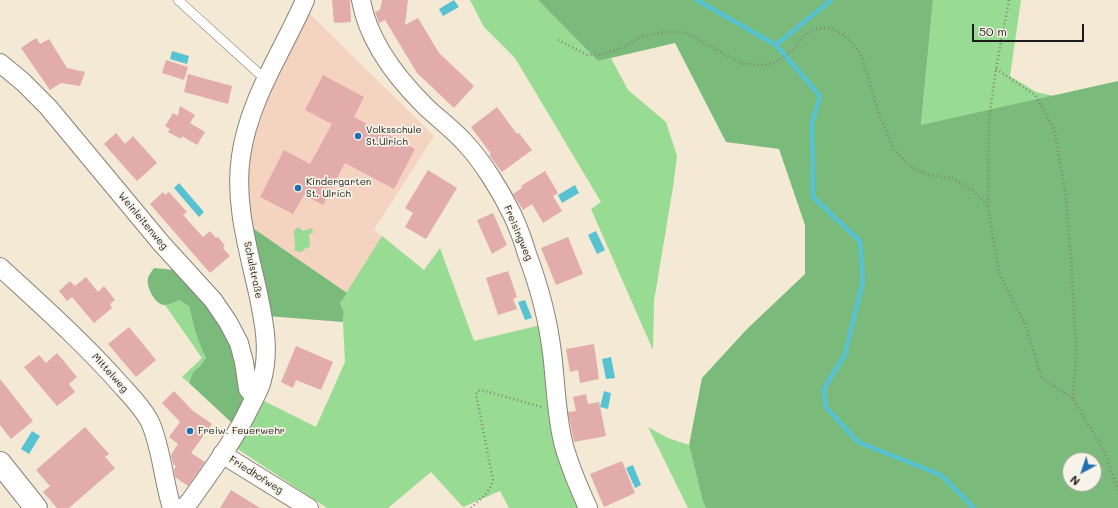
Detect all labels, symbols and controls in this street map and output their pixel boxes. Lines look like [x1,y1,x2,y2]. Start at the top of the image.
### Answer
scale bar [974,16,1086,42]
text: 50 m [979,23,1007,39]
place label: Volksschule St.Ulrich [366,124,422,148]
marker: Volksschule St.Ulrich [353,131,363,141]
place label: Kindergarten St. Ulrich [306,176,371,200]
marker: Kindergarten St. Ulrich [293,183,303,193]
street label: Weinleitenweg [116,190,170,252]
street label: Freisingweg [501,204,535,262]
street label: Schulstraße [241,240,265,300]
street label: Mittelweg [89,351,131,395]
place label: Freiw. Feuerwehr [198,425,285,437]
marker: Freiw. Feuerwehr [185,426,195,436]
north arrow [1062,452,1102,492]
street label: Friedhofweg [227,454,285,496]
text: N [1067,472,1083,489]

